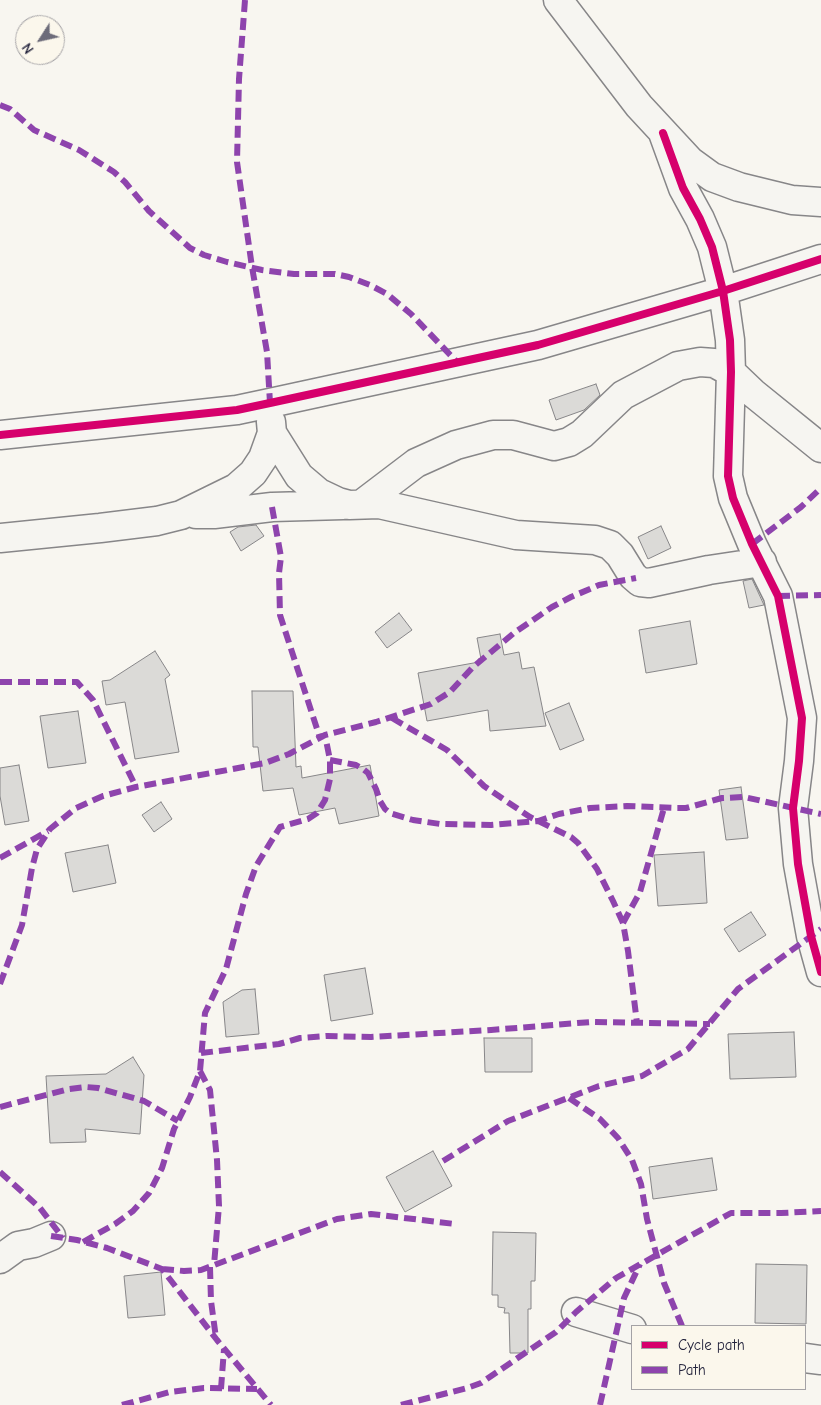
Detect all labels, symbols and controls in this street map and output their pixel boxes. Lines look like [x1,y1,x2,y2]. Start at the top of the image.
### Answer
north arrow [15,15,65,65]
text: N [19,40,38,57]
legend [631,1325,806,1390]
text: Cycle path [678,1336,745,1354]
text: Path [678,1361,706,1379]

